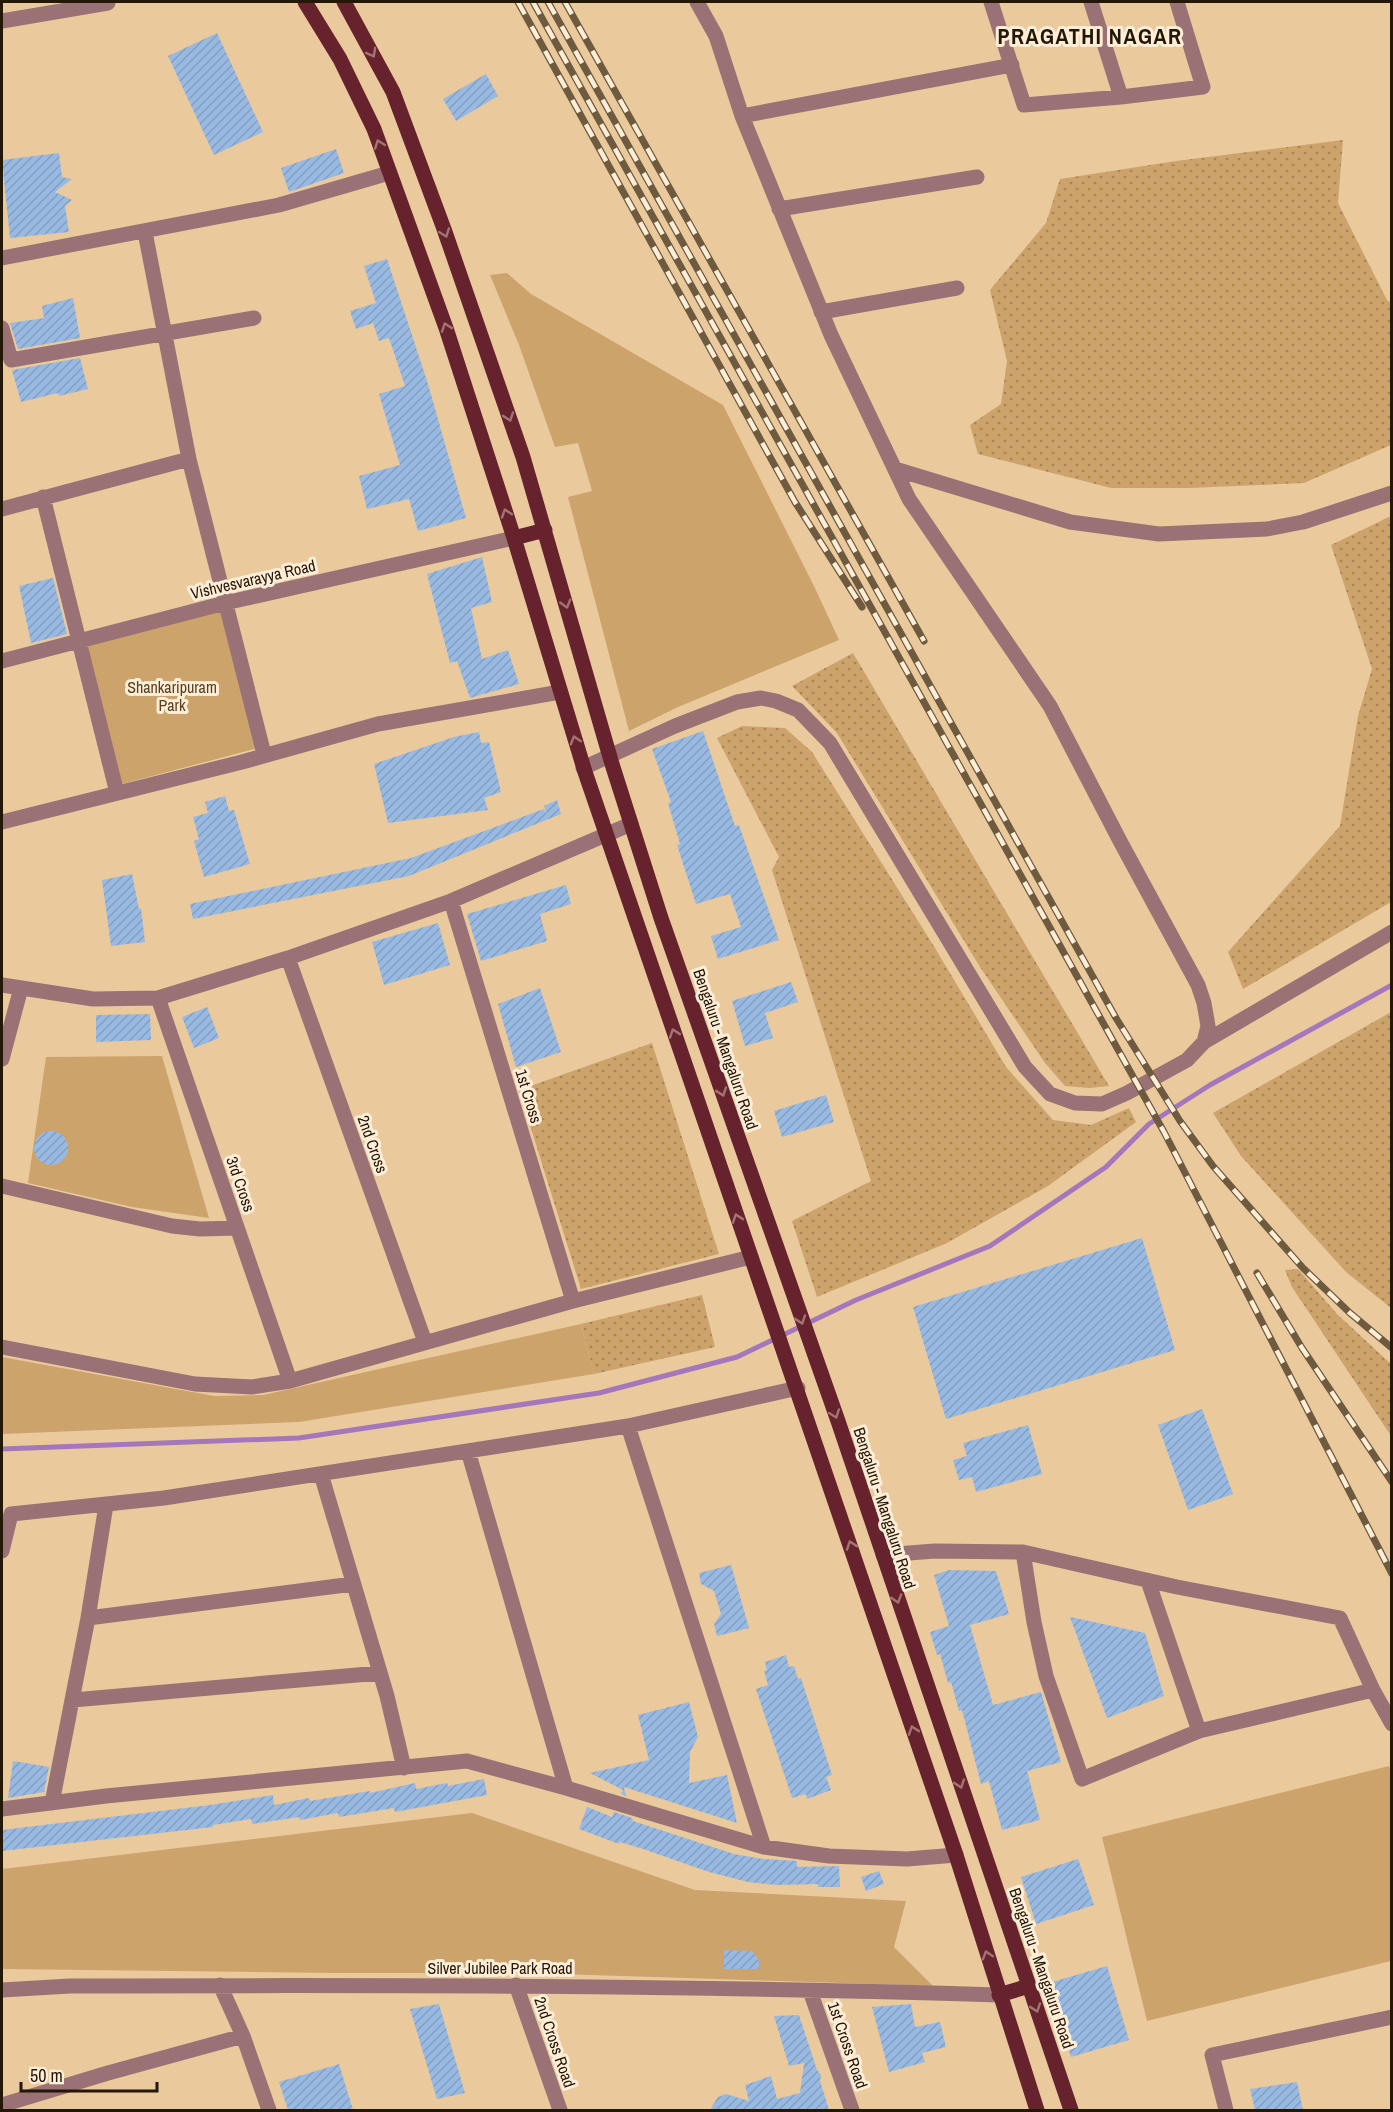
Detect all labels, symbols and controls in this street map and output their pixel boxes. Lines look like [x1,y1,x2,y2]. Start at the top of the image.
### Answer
district label: PRAGATHI NAGAR [997,21,1183,51]
one-way arrow [365,47,376,57]
one-way arrow [374,139,387,150]
one-way arrow [438,227,451,238]
one-way arrow [440,322,453,333]
one-way arrow [502,411,515,422]
one-way arrow [501,508,513,519]
street label: Vishvesvarayya Road [188,554,318,604]
one-way arrow [559,598,571,609]
park label: Shankaripuram Park [127,676,217,716]
one-way arrow [569,735,582,746]
street label: Bengaluru - Mangaluru Road [688,966,764,1132]
one-way arrow [669,1028,681,1039]
street label: 1st Cross [510,1066,548,1126]
one-way arrow [714,1086,727,1097]
street label: 2nd Cross [352,1112,394,1176]
street label: 3rd Cross [221,1154,261,1214]
one-way arrow [732,1213,745,1224]
one-way arrow [794,1314,806,1325]
one-way arrow [828,1408,840,1419]
street label: Bengaluru - Mangaluru Road [849,1424,921,1592]
one-way arrow [845,1540,858,1551]
one-way arrow [890,1593,902,1604]
one-way arrow [908,1725,921,1735]
one-way arrow [953,1778,965,1789]
street label: Bengaluru - Mangaluru Road [1004,1885,1080,2051]
one-way arrow [982,1950,994,1961]
street label: Silver Jubilee Park Road [427,1957,573,1979]
street label: 2nd Cross Road [529,1994,581,2090]
street label: 1st Cross Road [823,1999,873,2091]
one-way arrow [1029,2002,1042,2013]
scale bar [21,2055,158,2093]
text: 50 m [30,2063,63,2088]

